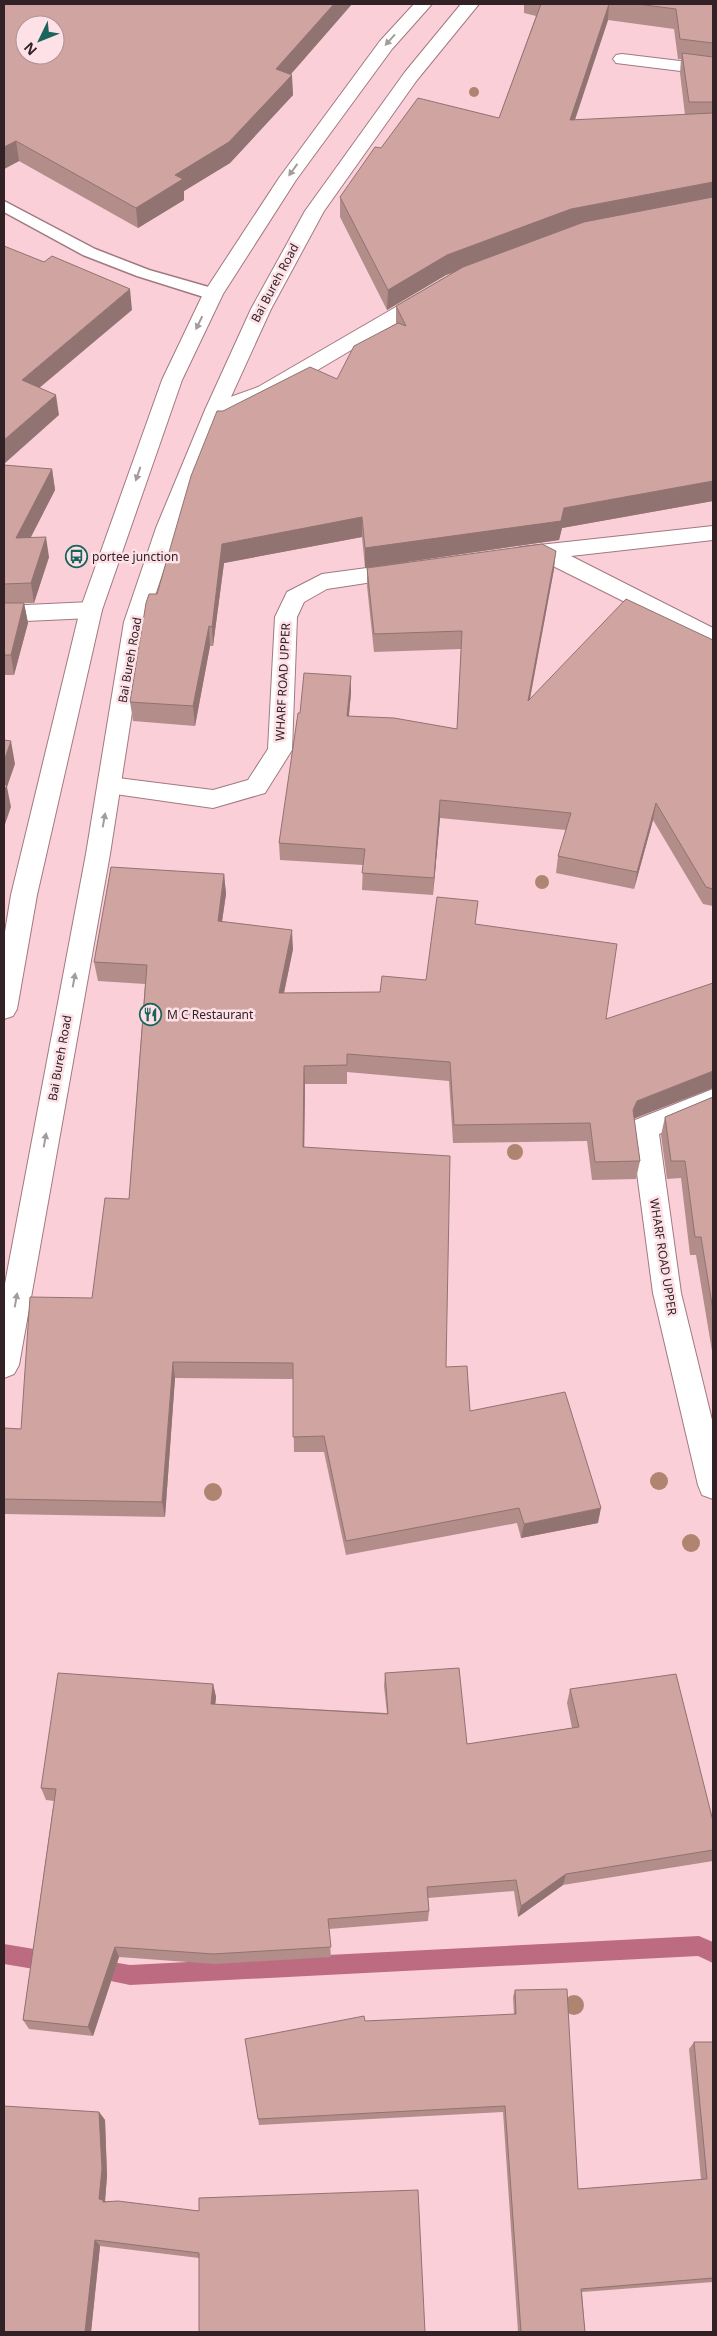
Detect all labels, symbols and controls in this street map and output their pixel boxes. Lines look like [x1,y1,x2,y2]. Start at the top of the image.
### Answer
north arrow [15,15,65,65]
one-way arrow [384,33,396,45]
text: N [19,39,41,60]
one-way arrow [288,163,299,176]
street label: Bai Bureh Road [247,240,302,325]
one-way arrow [195,316,203,330]
one-way arrow [133,466,141,481]
bus stop icon: portee junction [64,545,88,569]
place label: portee junction [92,548,178,565]
street label: Bai Bureh Road [114,616,145,704]
street label: WHARF ROAD UPPER [271,622,294,741]
one-way arrow [100,812,108,828]
one-way arrow [71,972,79,988]
restaurant icon: M C Restaurant [139,1003,163,1027]
place label: M C Restaurant [167,1006,254,1023]
street label: Bai Bureh Road [44,1014,75,1102]
one-way arrow [41,1132,49,1148]
street label: WHARF ROAD UPPER [646,1197,681,1317]
one-way arrow [12,1291,20,1307]

